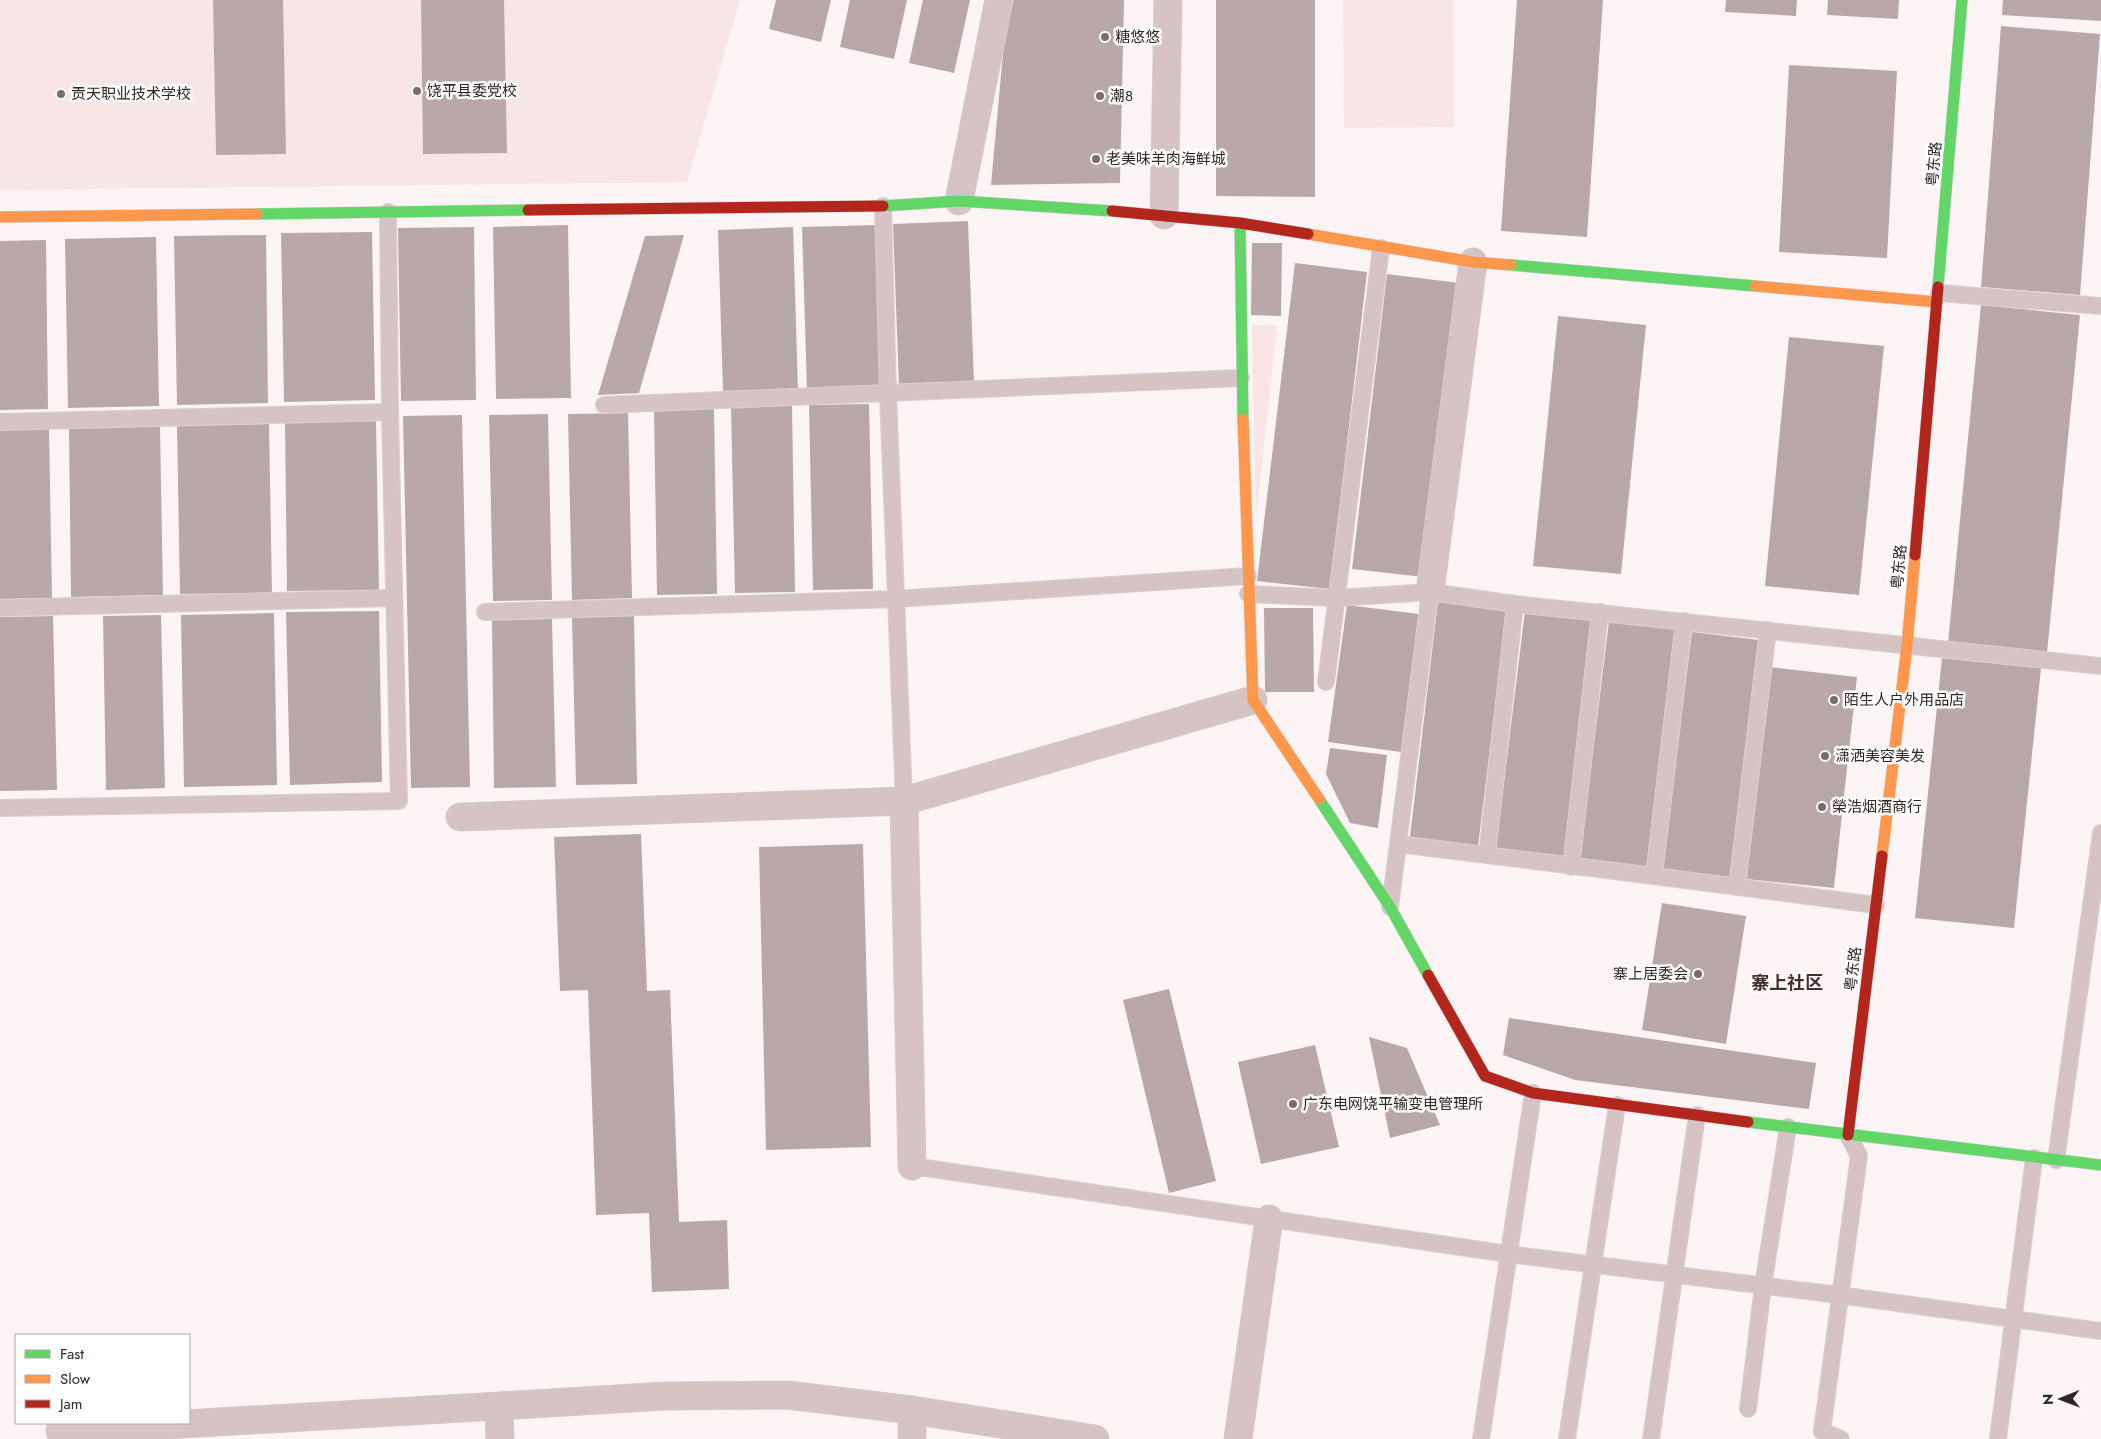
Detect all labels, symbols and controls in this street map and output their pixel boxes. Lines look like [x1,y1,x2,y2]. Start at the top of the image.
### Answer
place label: 糖悠悠 [1115,26,1160,48]
marker: 糖悠悠 [1099,31,1111,43]
place label: 饶平县委党校 [427,80,517,102]
place label: 贡天职业技术学校 [71,83,191,105]
marker: 饶平县委党校 [411,85,423,97]
place label: 潮8 [1110,85,1133,107]
marker: 贡天职业技术学校 [55,88,67,100]
marker: 潮8 [1094,90,1106,102]
street label: 粤东路 [1921,141,1947,187]
place label: 老美味羊肉海鲜城 [1106,148,1226,170]
marker: 老美味羊肉海鲜城 [1090,153,1102,165]
street label: 粤东路 [1886,544,1912,590]
place label: 陌生人户外用品店 [1844,689,1964,711]
marker: 陌生人户外用品店 [1828,694,1840,706]
place label: 潇洒美容美发 [1835,745,1925,767]
marker: 潇洒美容美发 [1819,750,1831,762]
place label: 榮浩烟酒商行 [1832,796,1922,818]
marker: 榮浩烟酒商行 [1816,801,1828,813]
street label: 粤东路 [1839,945,1867,993]
place label: 寨上居委会 [1613,963,1688,985]
marker: 寨上居委会 [1692,968,1704,980]
district label: 寨上社区 [1751,970,1823,996]
place label: 广东电网饶平输变电管理所 [1303,1093,1483,1115]
marker: 广东电网饶平输变电管理所 [1287,1098,1299,1110]
legend [15,1334,190,1424]
text: Fast [60,1343,84,1365]
text: Slow [60,1368,91,1390]
north arrow [2036,1374,2086,1424]
text: Jam [58,1393,83,1415]
text: N [2038,1393,2058,1405]

